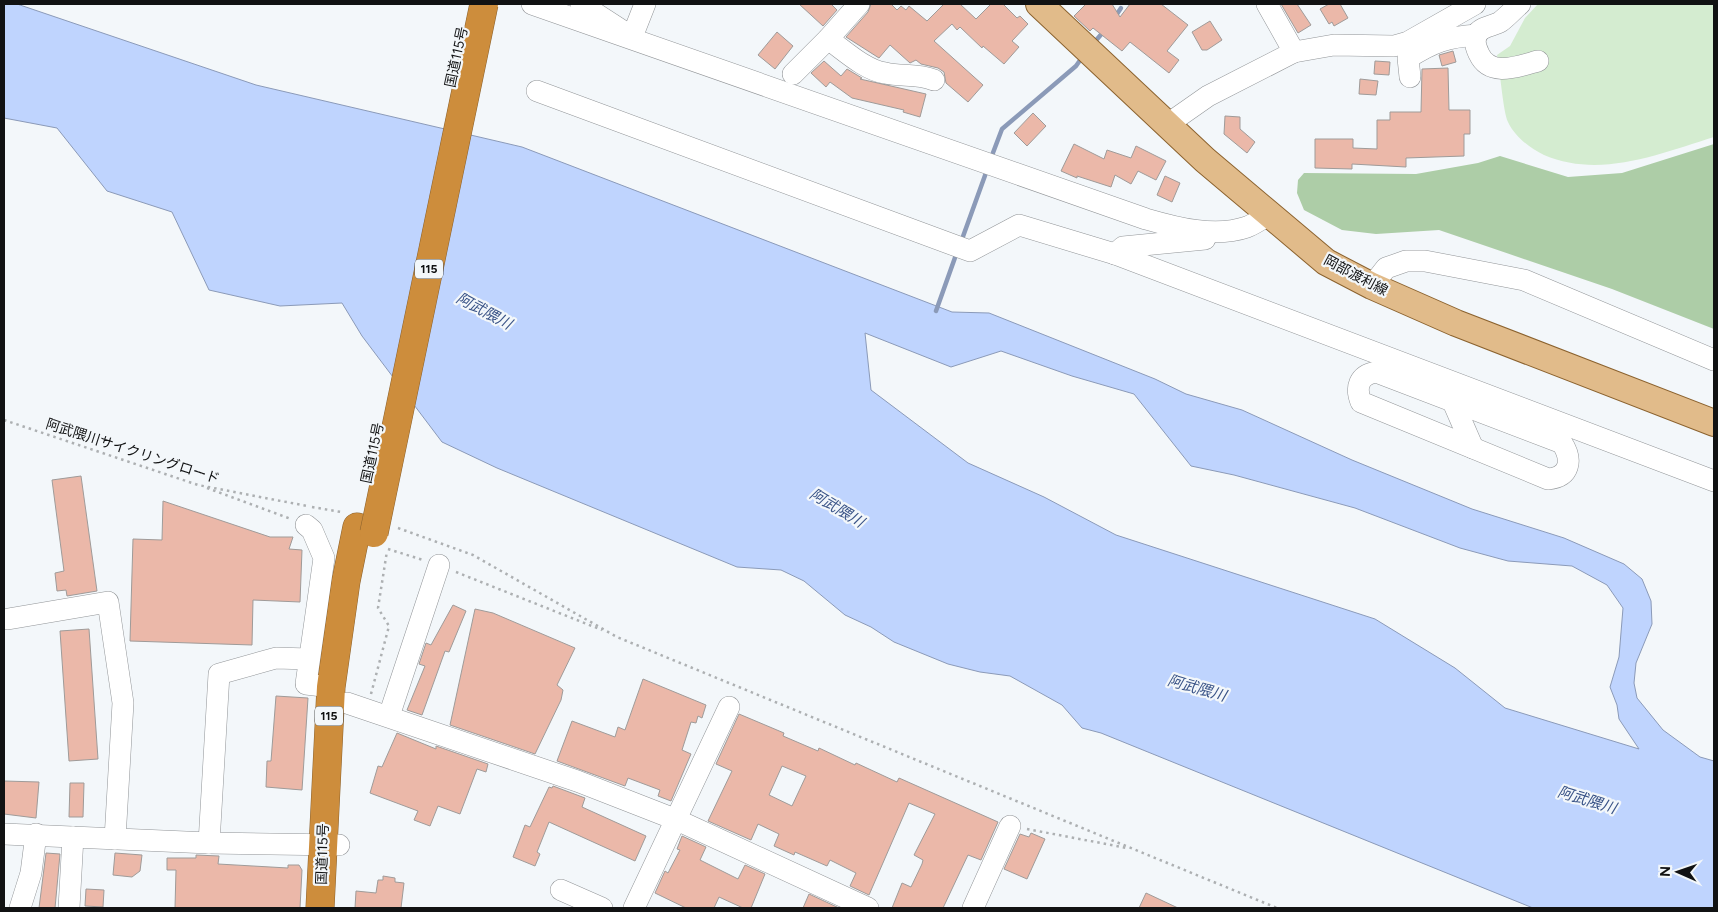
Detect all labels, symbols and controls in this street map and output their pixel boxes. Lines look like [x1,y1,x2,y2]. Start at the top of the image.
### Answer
street label: 国道115号 [442,25,471,89]
street label: 岡部渡利線 [1321,252,1391,299]
road number: 115 [415,260,443,278]
water label: 阿武隈川 [453,289,516,334]
street label: 阿武隈川サイクリングロード [44,415,222,488]
street label: 国道115号 [358,421,387,485]
water label: 阿武隈川 [807,485,869,532]
water label: 阿武隈川 [1166,671,1230,705]
road number: 115 [315,706,343,726]
water label: 阿武隈川 [1556,783,1620,818]
street label: 国道115号 [313,823,332,885]
north arrow [1653,847,1703,897]
text: N [1657,866,1674,877]

